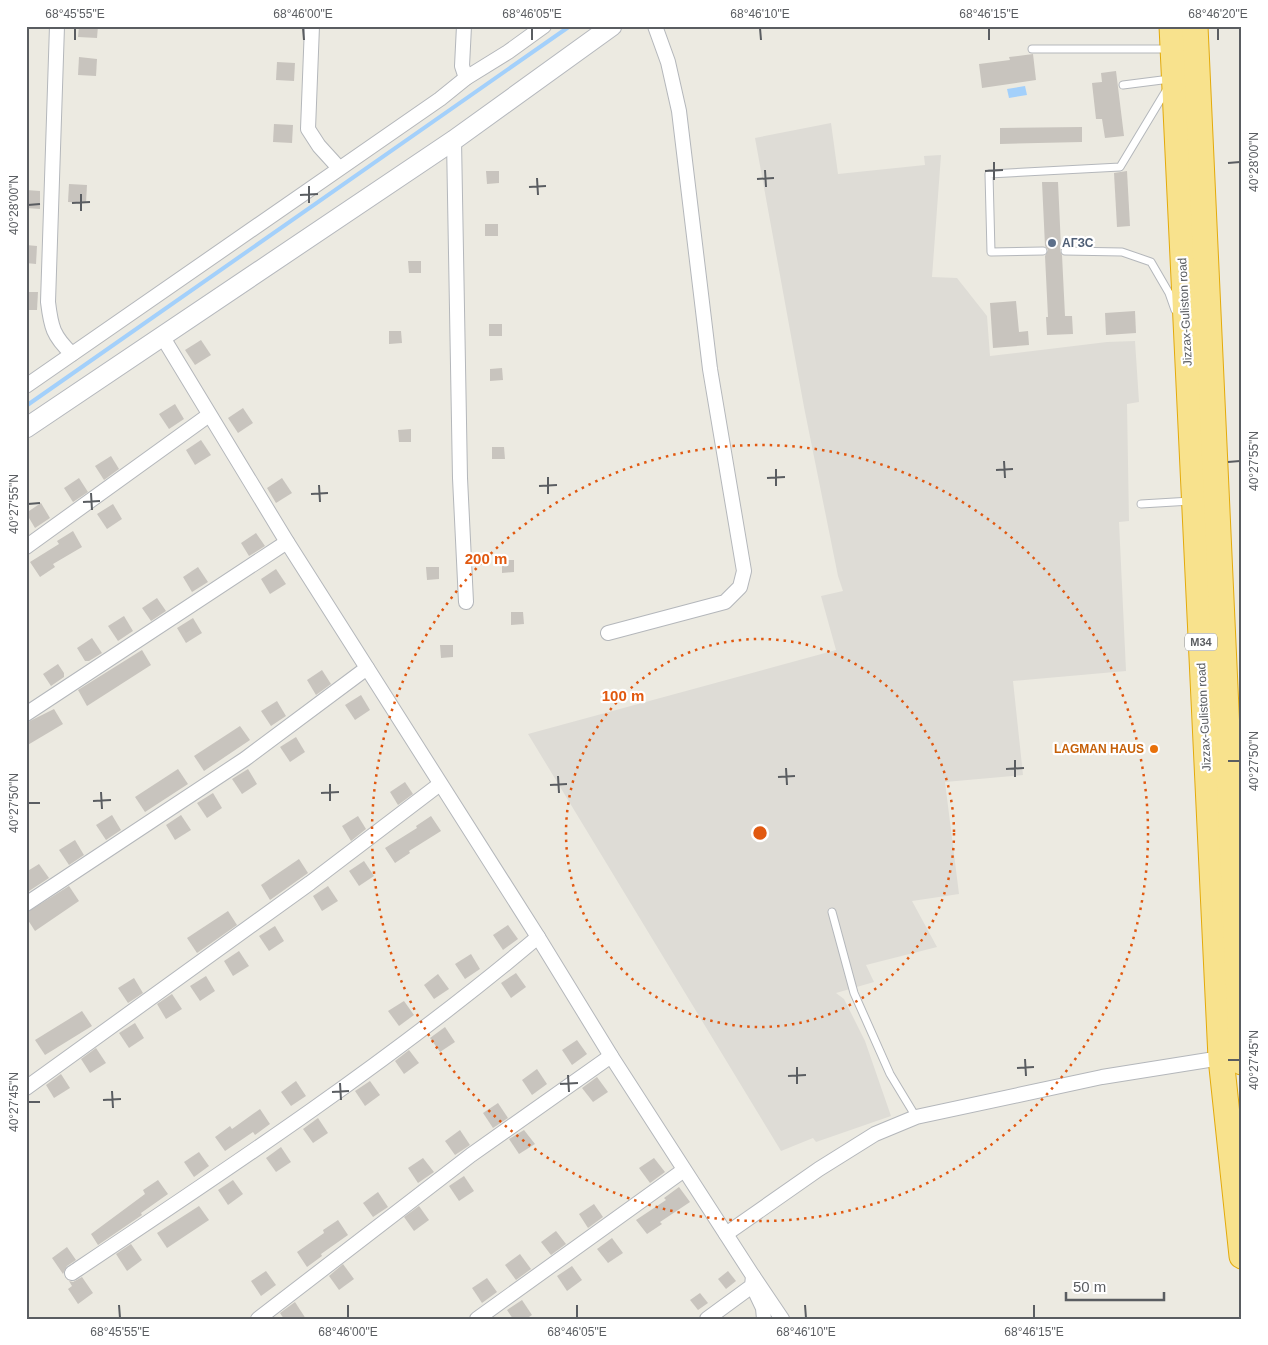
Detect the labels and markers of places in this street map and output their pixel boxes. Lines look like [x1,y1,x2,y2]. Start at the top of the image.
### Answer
place label: АГЗС [1062,236,1094,250]
marker: АГЗС [1046,237,1058,249]
place label: LAGMAN HAUS [1054,742,1144,756]
marker: LAGMAN HAUS [1148,743,1160,755]
centre of rings [751,824,769,842]

